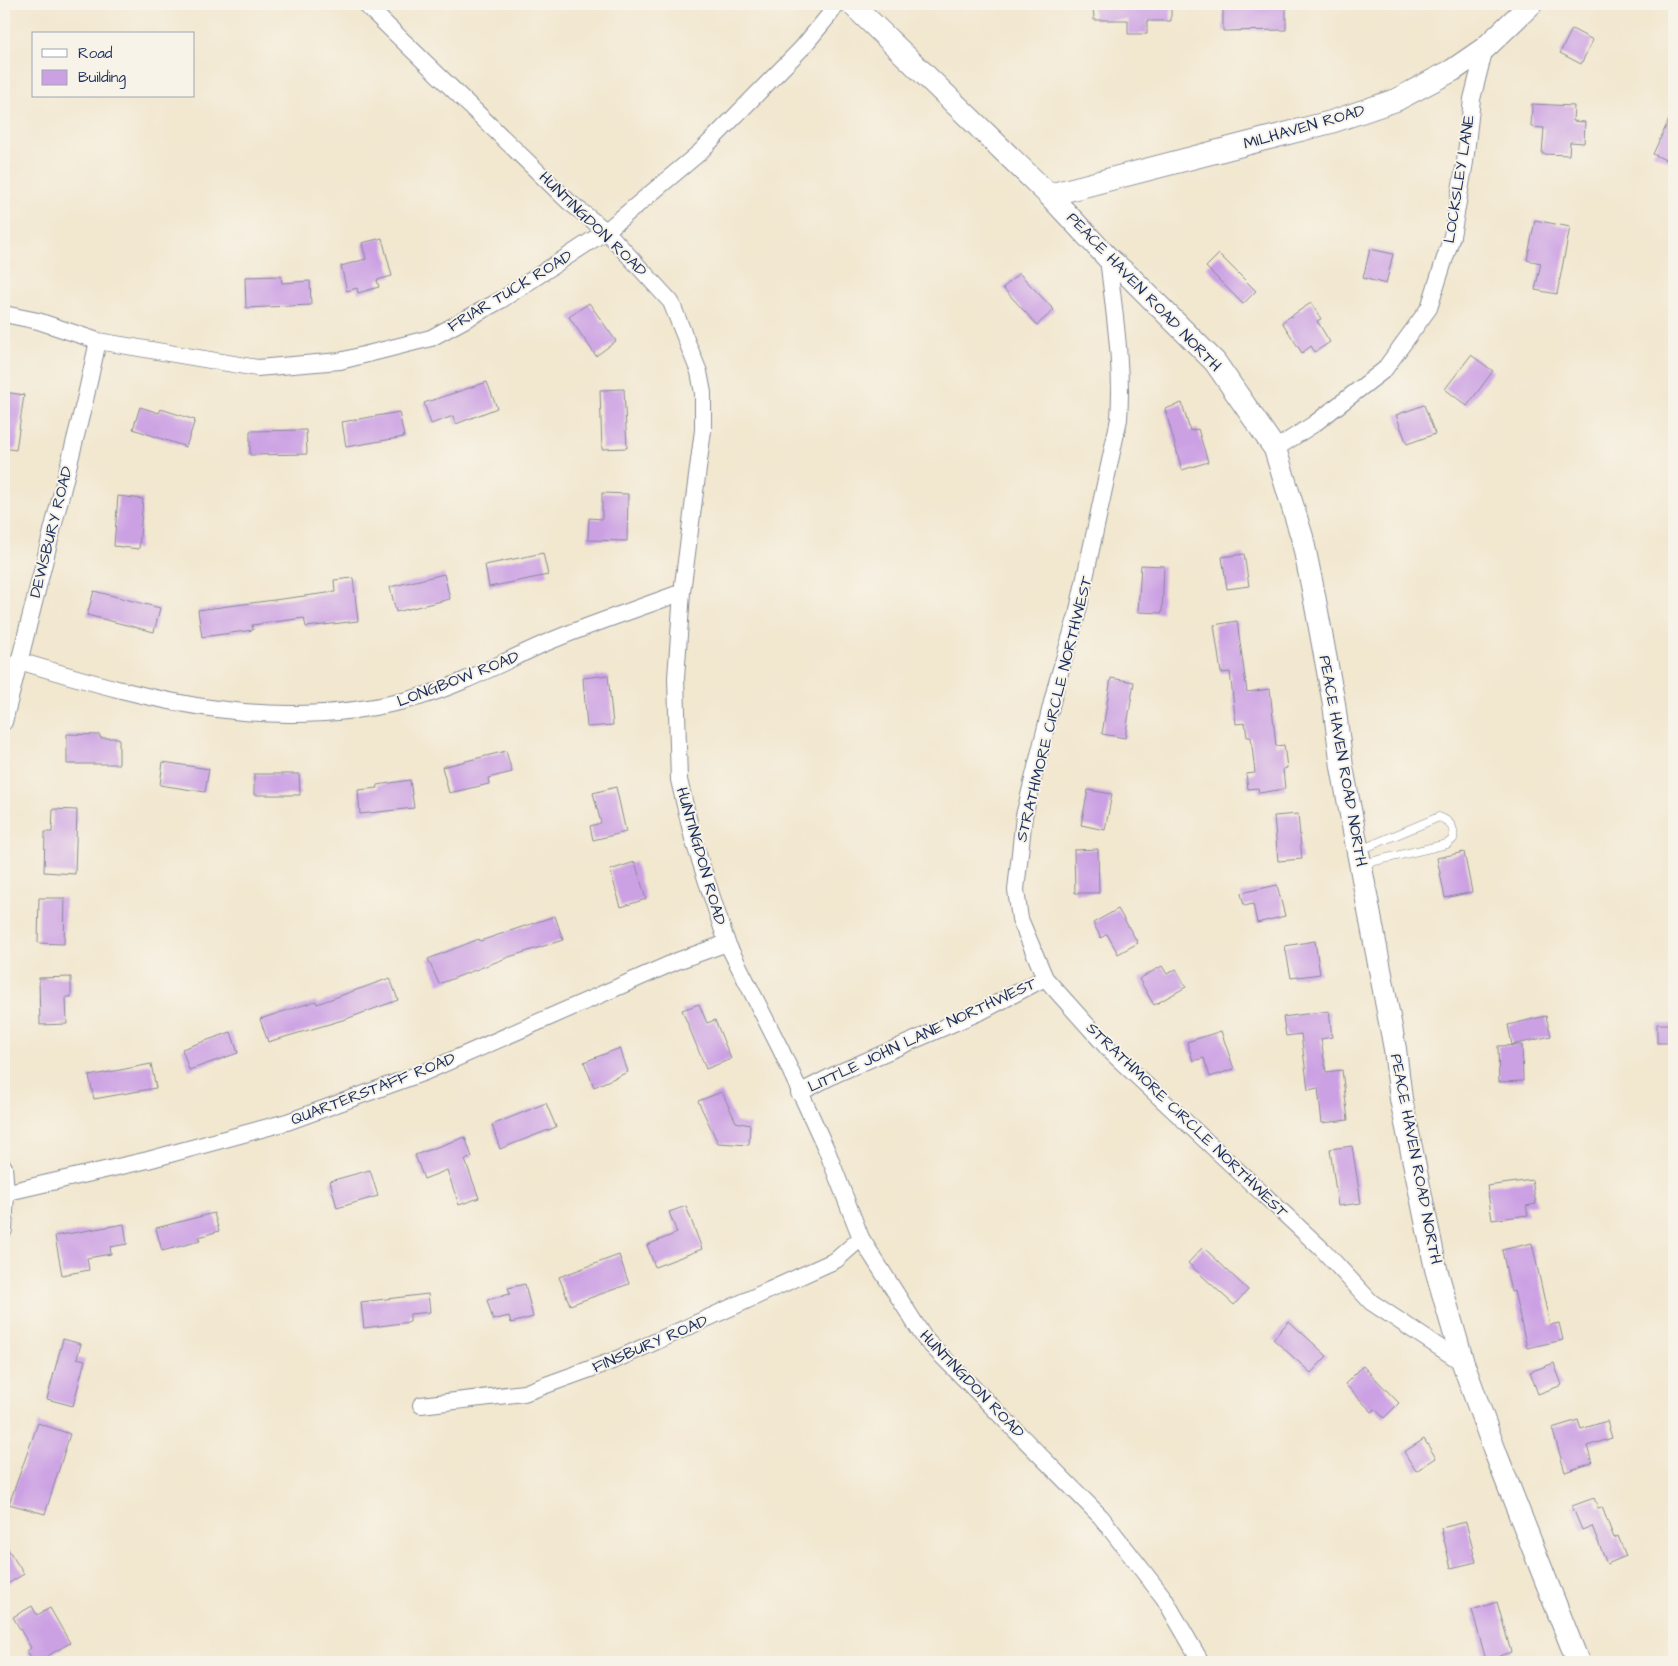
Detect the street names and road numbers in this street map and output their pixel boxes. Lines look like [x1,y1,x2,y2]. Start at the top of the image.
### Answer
street label: MILHAVEN ROAD [1241,99,1367,155]
street label: LOCKSLEY LANE [1438,113,1480,245]
street label: HUNTINGDON ROAD [534,167,652,281]
street label: PEACE HAVEN ROAD NORTH [1062,207,1226,377]
street label: FRIAR TUCK ROAD [443,245,577,337]
street label: DEWSBURY ROAD [24,464,78,600]
street label: STRATHMORE CIRCLE NORTHWEST [1010,574,1098,844]
street label: LONGBOW ROAD [394,646,522,712]
street label: PEACE HAVEN ROAD NORTH [1314,654,1372,869]
street label: HUNTINGDON ROAD [671,784,731,928]
street label: LITTLE JOHN LANE NORTHWEST [804,972,1040,1098]
street label: STRATHMORE CIRCLE NORTHWEST [1081,1017,1293,1223]
street label: QUARTERSTAFF ROAD [288,1047,458,1131]
street label: PEACE HAVEN ROAD NORTH [1385,1052,1447,1266]
street label: FINSBURY ROAD [589,1310,711,1378]
street label: HUNTINGDON ROAD [915,1325,1029,1443]

